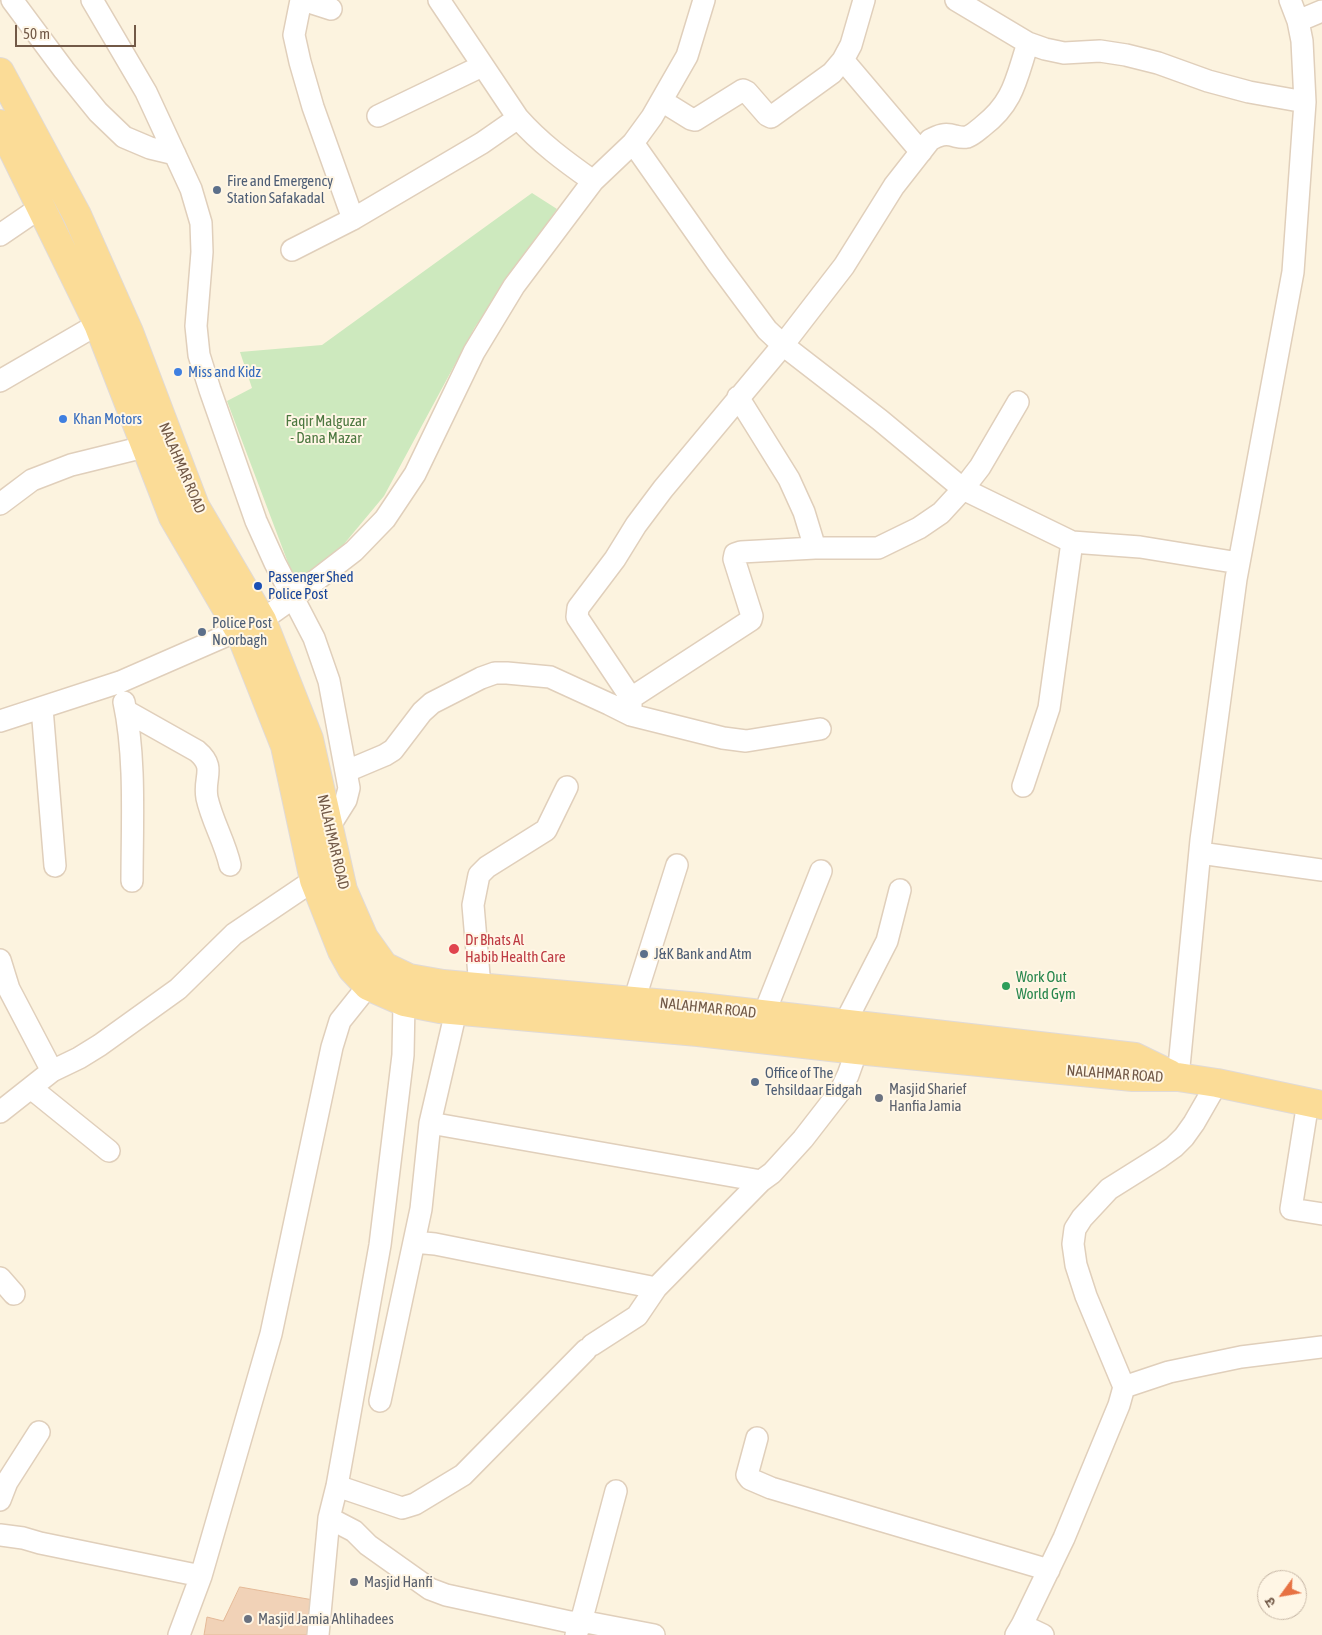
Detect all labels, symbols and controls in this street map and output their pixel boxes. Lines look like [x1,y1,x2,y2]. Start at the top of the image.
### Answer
scale bar [18,15,139,47]
text: 50 m [23,25,50,42]
place label: Fire and Emergency Station Safakadal [227,172,333,207]
marker: Fire and Emergency Station Safakadal [211,184,223,196]
place label: Miss and Kidz [188,363,261,381]
marker: Miss and Kidz [172,366,184,378]
place label: Khan Motors [73,410,142,428]
park label: Faqir Malguzar - Dana Mazar [285,412,367,447]
marker: Khan Motors [57,413,69,425]
street label: NALAHMAR ROAD [155,420,209,516]
place label: Passenger Shed Police Post [268,568,354,603]
marker: Passenger Shed Police Post [252,580,264,592]
place label: Police Post Noorbagh [212,614,272,649]
marker: Police Post Noorbagh [196,626,208,638]
street label: NALAHMAR ROAD [313,793,353,891]
place label: Dr Bhats Al Habib Health Care [465,931,565,966]
marker: Dr Bhats Al Habib Health Care [447,942,461,956]
place label: J&K Bank and Atm [654,945,752,963]
marker: J&K Bank and Atm [638,948,650,960]
place label: Work Out World Gym [1016,968,1076,1003]
marker: Work Out World Gym [1000,980,1012,992]
street label: NALAHMAR ROAD [659,994,757,1022]
street label: NALAHMAR ROAD [1066,1062,1164,1086]
place label: Office of The Tehsildaar Eidgah [765,1064,862,1099]
marker: Office of The Tehsildaar Eidgah [749,1076,761,1088]
place label: Masjid Sharief Hanfia Jamia [889,1080,967,1115]
marker: Masjid Sharief Hanfia Jamia [873,1092,885,1104]
north arrow [1257,1570,1307,1620]
place label: Masjid Hanfi [364,1573,433,1591]
marker: Masjid Hanfi [348,1576,360,1588]
text: उ [1261,1595,1279,1610]
place label: Masjid Jamia Ahlihadees [258,1610,394,1628]
marker: Masjid Jamia Ahlihadees [242,1613,254,1625]

